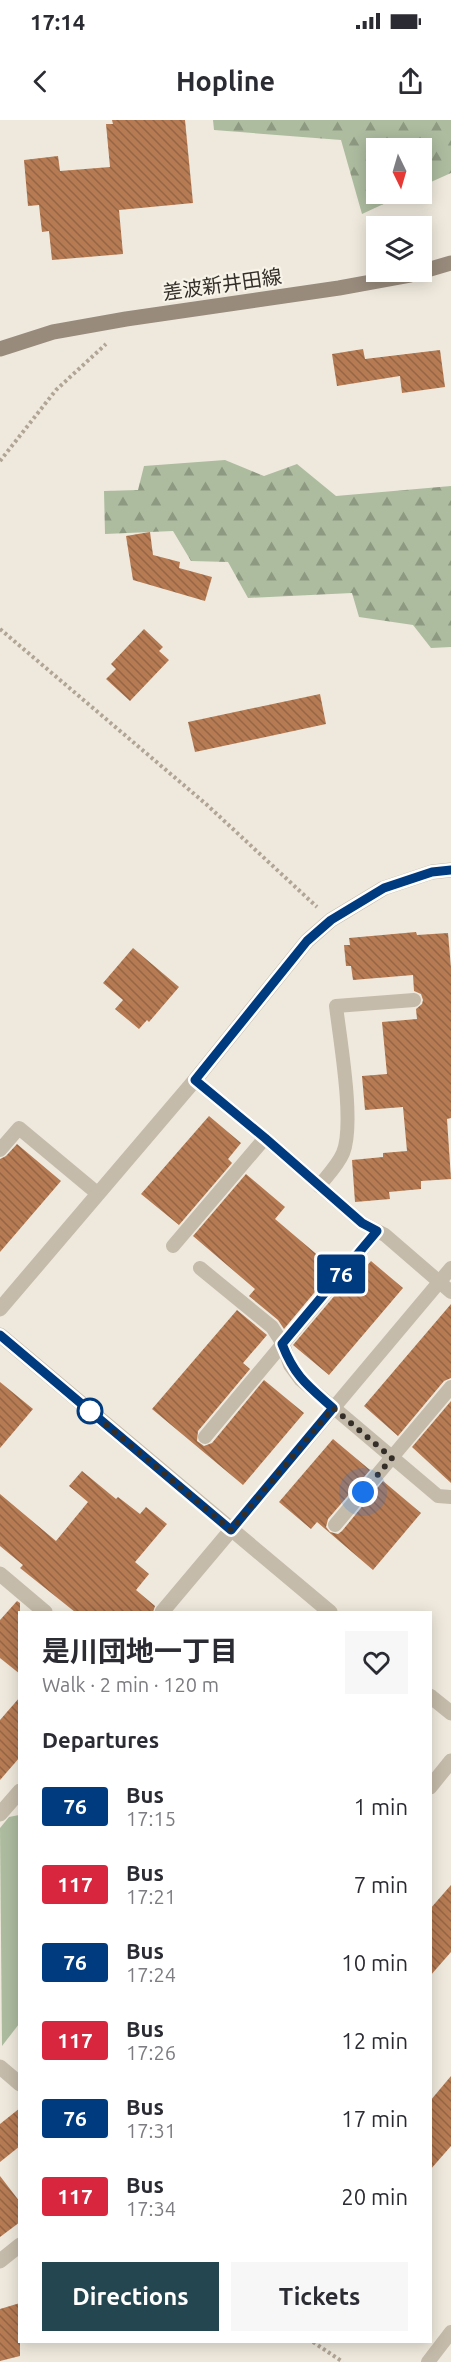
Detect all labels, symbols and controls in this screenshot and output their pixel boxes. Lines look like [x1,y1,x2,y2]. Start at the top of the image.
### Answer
text: 17:14 [30,9,85,34]
icon: back [24,65,57,98]
icon: share [394,65,427,98]
text: Hopline [176,66,275,96]
north arrow [366,138,432,204]
map controls [366,138,432,282]
button: layers [366,216,432,282]
street label: 差波新井田線 [161,264,283,304]
line badge: 76 [314,1254,368,1294]
text: 76 [329,1262,353,1286]
unlabelled marker [77,1398,103,1424]
your location [348,1477,378,1507]
button: heart [345,1631,408,1694]
text: 是川団地一丁目 [42,1635,238,1666]
text: Walk · 2 min · 120 m [42,1673,219,1696]
text: Departures [42,1727,159,1752]
text: Bus [126,1782,164,1807]
text: 76 [63,1794,87,1818]
text: 1 min [354,1794,408,1819]
text: 17:15 [126,1807,176,1830]
text: Bus [126,1860,164,1885]
text: 117 [57,1872,93,1896]
text: 7 min [354,1872,408,1897]
text: 17:21 [126,1885,176,1908]
text: Bus [126,1938,164,1963]
text: 76 [63,1950,87,1974]
text: 10 min [341,1950,408,1975]
text: 17:24 [126,1963,176,1986]
text: Bus [126,2016,164,2041]
text: 117 [57,2028,93,2052]
text: 12 min [341,2028,408,2053]
text: 17:26 [126,2041,176,2064]
text: Bus [126,2094,164,2119]
text: 76 [63,2106,87,2130]
text: 17 min [341,2106,408,2131]
text: 17:31 [126,2119,176,2142]
text: Bus [126,2172,164,2197]
text: 117 [57,2184,93,2208]
text: 20 min [341,2184,408,2209]
text: 17:34 [126,2197,176,2220]
button: Directions [42,2262,219,2331]
button: Tickets [231,2262,408,2331]

